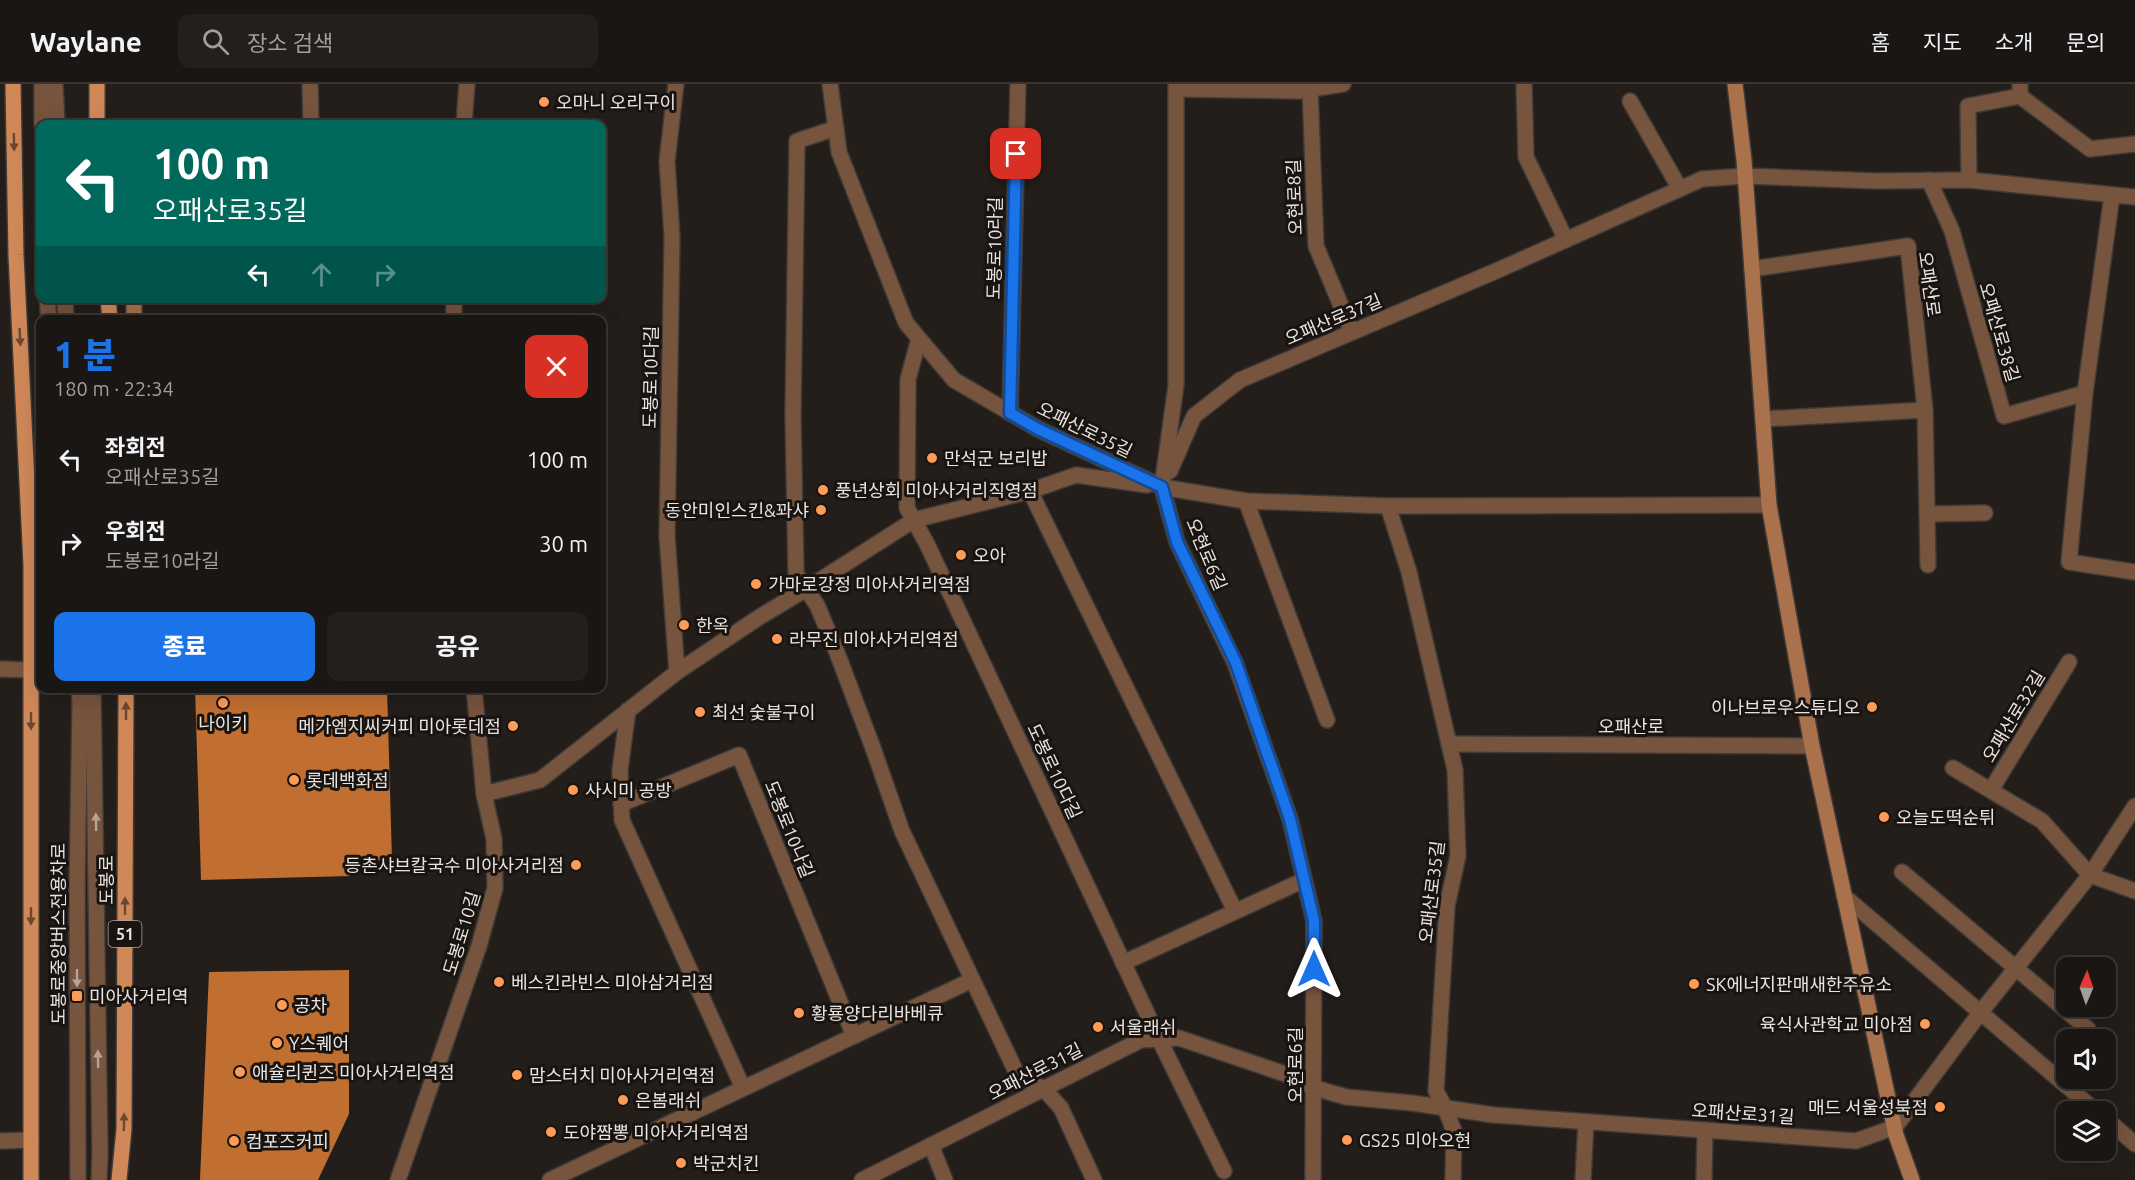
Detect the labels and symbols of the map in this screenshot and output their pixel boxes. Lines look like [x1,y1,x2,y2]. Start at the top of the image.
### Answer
place label: 오마니 오리구이 [556,92,676,112]
marker: 오마니 오리구이 [537,95,551,109]
pin [990,128,1041,179]
one-way arrow [9,133,19,152]
street label: 오현로8길 [1283,158,1305,236]
street label: 도봉로10라길 [983,196,1005,300]
street label: 오패산로 [1915,250,1945,318]
street label: 오패산로38길 [1976,280,2024,384]
street label: 오패산로37길 [1282,290,1384,348]
street label: 도봉로10다길 [639,325,661,429]
one-way arrow [15,328,24,347]
street label: 오패산로35길 [1034,397,1136,461]
place label: 만석군 보리밥 [944,448,1047,468]
marker: 만석군 보리밥 [925,451,939,465]
place label: 풍년상회 미아사거리직영점 [835,480,1038,500]
marker: 풍년상회 미아사거리직영점 [816,483,830,497]
place label: 동안미인스킨&꽈샤 [665,500,809,520]
marker: 동안미인스킨&꽈샤 [814,503,828,517]
street label: 오현로6길 [1183,515,1231,593]
place label: 오아 [973,545,1007,565]
marker: 오아 [954,548,968,562]
place label: 가마로강정 미아사거리역점 [768,574,971,594]
marker: 가마로강정 미아사거리역점 [749,577,763,591]
place label: 한옥 [696,615,729,635]
marker: 한옥 [677,618,691,632]
place label: 라무진 미아사거리역점 [789,629,959,649]
marker: 라무진 미아사거리역점 [770,632,784,646]
street label: 오패산로32길 [1978,667,2048,765]
marker: 나이키 [216,696,230,710]
place label: 이나브로우스튜디오 [1711,697,1860,717]
marker: 이나브로우스튜디오 [1865,700,1879,714]
one-way arrow [121,701,131,720]
place label: 최선 숯불구이 [712,702,815,722]
marker: 최선 숯불구이 [693,705,707,719]
one-way arrow [26,712,36,731]
place label: 나이키 [198,713,248,733]
place label: 메가엠지씨커피 미아롯데점 [298,716,501,736]
street label: 오패산로 [1598,716,1664,736]
marker: 메가엠지씨커피 미아롯데점 [506,719,520,733]
street label: 도봉로10다길 [1024,720,1086,822]
place label: 롯데백화점 [306,770,389,790]
marker: 롯데백화점 [287,773,301,787]
street label: 도봉로10나길 [761,777,819,881]
place label: 사시미 공방 [585,780,672,800]
marker: 사시미 공방 [566,783,580,797]
place label: 오늘도떡순튀 [1896,807,1995,827]
marker: 오늘도떡순튀 [1877,810,1891,824]
one-way arrow [91,812,100,831]
street label: 오패산로35길 [1415,840,1447,944]
street label: 도봉로중앙버스전용차로 [48,843,68,1025]
street label: 도봉로 [96,855,116,905]
place label: 등촌샤브칼국수 미아사거리점 [345,855,564,875]
marker: 등촌샤브칼국수 미아사거리점 [569,858,583,872]
street label: 도봉로10길 [439,889,483,977]
one-way arrow [120,896,130,915]
one-way arrow [26,907,36,926]
road number: 51 [108,921,142,947]
position arrow [1282,937,1346,1001]
north arrow [2056,957,2116,1017]
one-way arrow [72,968,82,987]
place label: 베스킨라빈스 미아삼거리점 [511,972,714,992]
place label: SK에너지판매새한주유소 [1706,974,1892,994]
marker: 베스킨라빈스 미아삼거리점 [492,975,506,989]
marker: SK에너지판매새한주유소 [1687,977,1701,991]
place label: 미아사거리역 [89,986,188,1006]
marker: 미아사거리역 [70,989,84,1003]
place label: 공차 [294,995,328,1015]
marker: 공차 [275,998,289,1012]
place label: 황룡양다리바베큐 [811,1003,943,1023]
marker: 황룡양다리바베큐 [792,1006,806,1020]
place label: 육식사관학교 미아점 [1760,1014,1913,1034]
place label: 서울래쉬 [1110,1017,1176,1037]
marker: 육식사관학교 미아점 [1918,1017,1932,1031]
marker: 서울래쉬 [1091,1020,1105,1034]
street label: 오현로6길 [1285,1027,1305,1103]
place label: Y스퀘어 [289,1033,349,1053]
marker: Y스퀘어 [270,1036,284,1050]
street label: 오패산로31길 [985,1039,1085,1103]
one-way arrow [93,1049,103,1068]
place label: 애슐리퀸즈 미아사거리역점 [252,1062,455,1082]
marker: 애슐리퀸즈 미아사거리역점 [233,1065,247,1079]
place label: 맘스터치 미아사거리역점 [529,1065,715,1085]
marker: 맘스터치 미아사거리역점 [510,1068,524,1082]
place label: 은봄래쉬 [635,1090,701,1110]
marker: 은봄래쉬 [616,1093,630,1107]
place label: 매드 서울성북점 [1808,1097,1928,1117]
street label: 오패산로31길 [1691,1099,1795,1127]
marker: 매드 서울성북점 [1933,1100,1947,1114]
one-way arrow [119,1112,129,1131]
place label: 도야짬뽕 미아사거리역점 [563,1122,749,1142]
marker: 도야짬뽕 미아사거리역점 [544,1125,558,1139]
place label: GS25 미아오현 [1359,1130,1471,1150]
place label: 컴포즈커피 [246,1131,329,1151]
marker: GS25 미아오현 [1340,1133,1354,1147]
marker: 컴포즈커피 [227,1134,241,1148]
place label: 박군치킨 [693,1153,759,1173]
marker: 박군치킨 [674,1156,688,1170]

